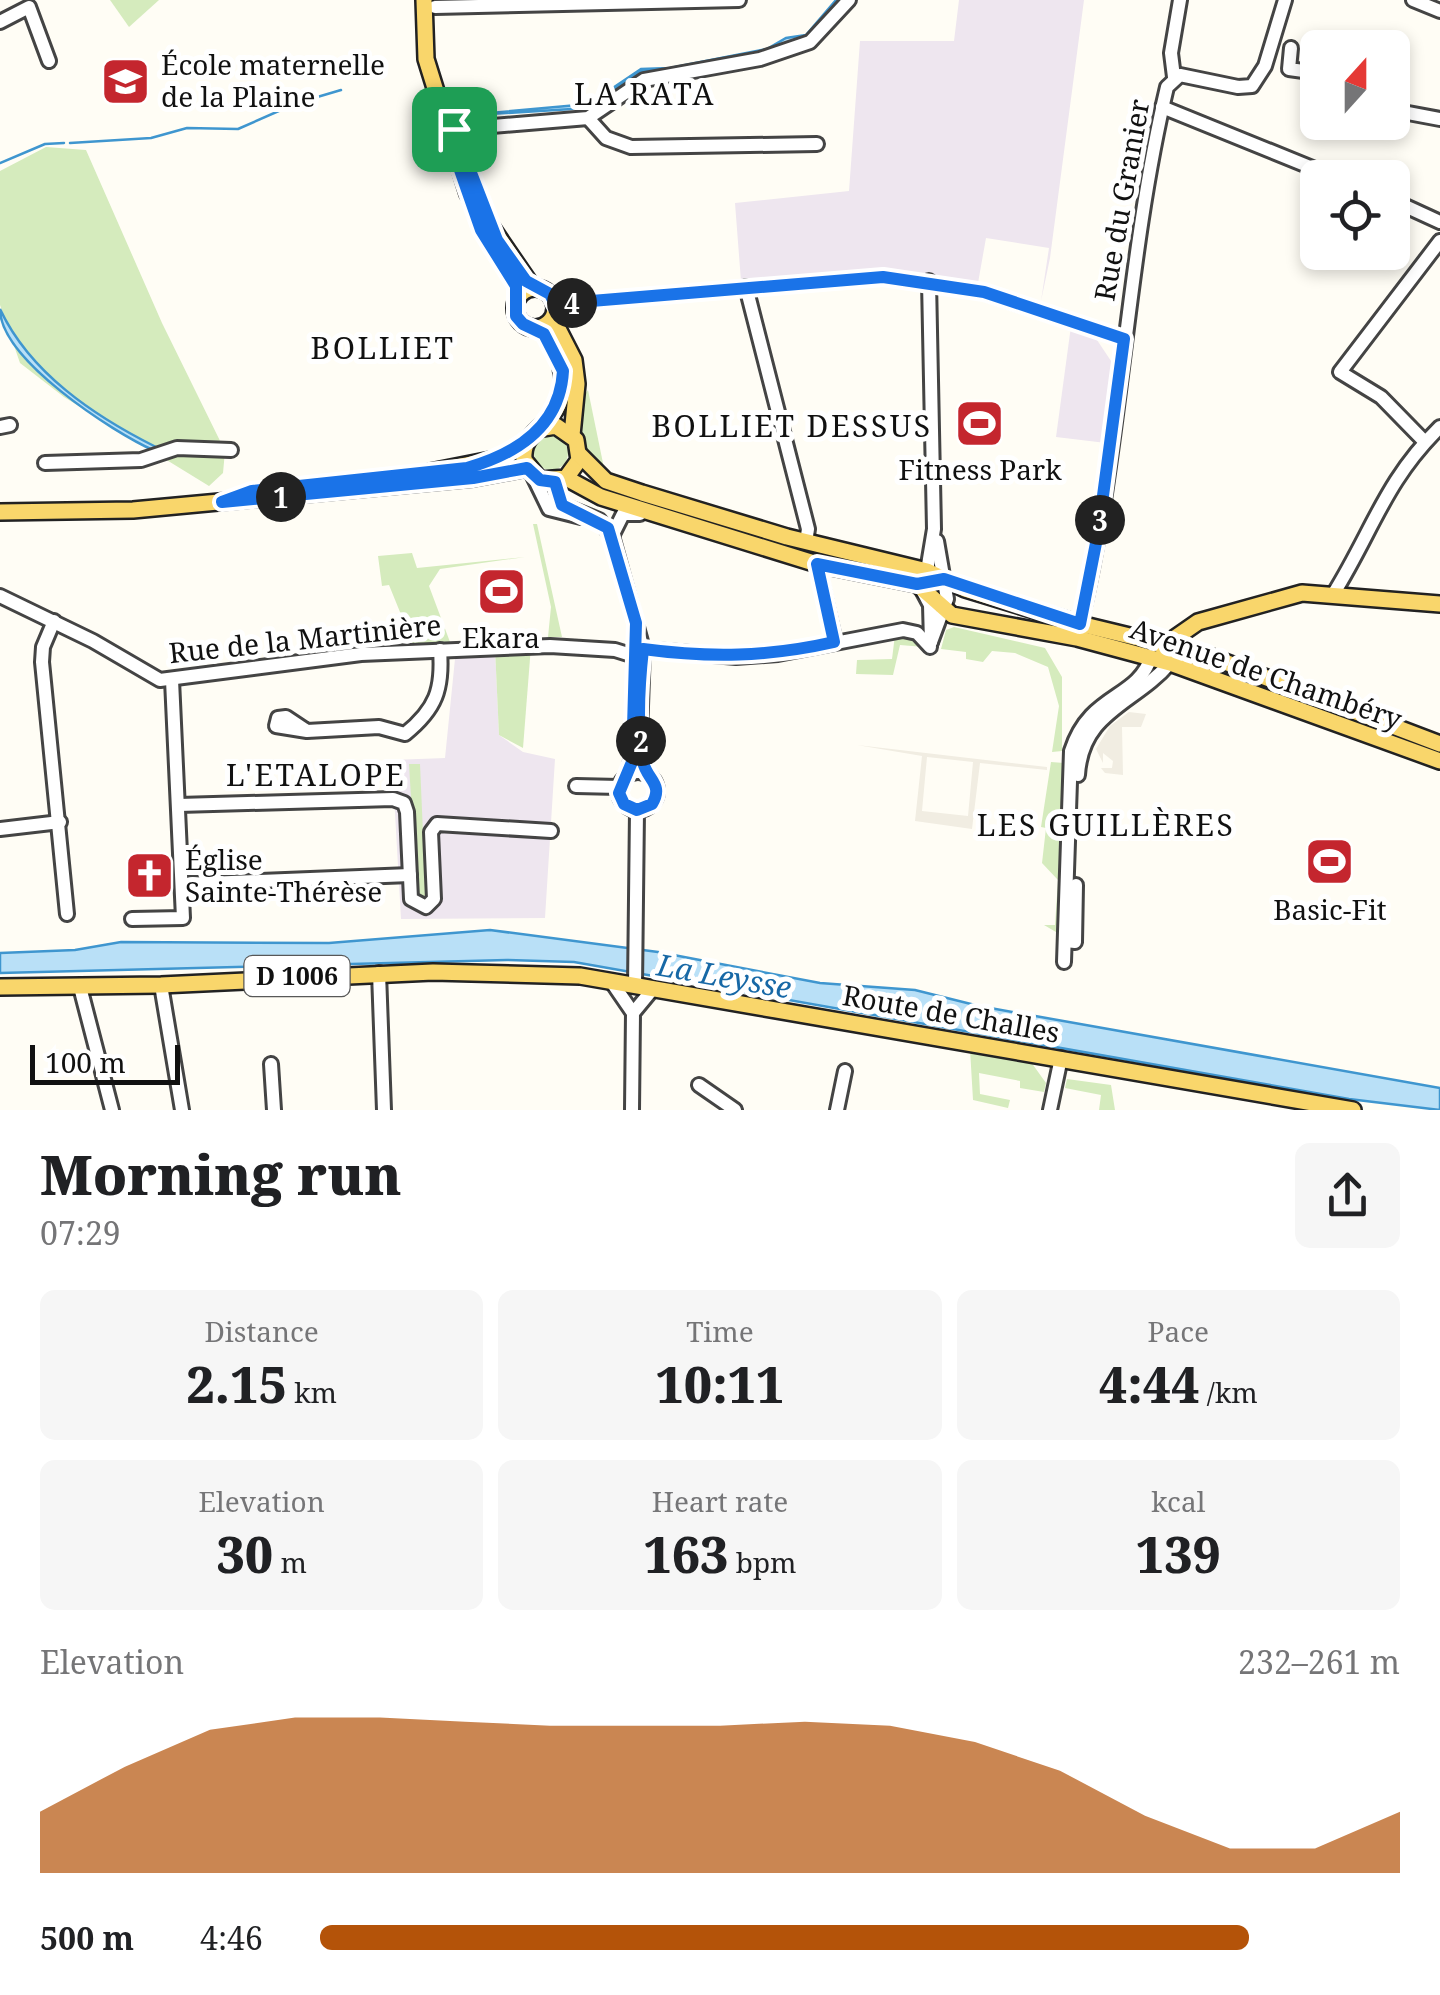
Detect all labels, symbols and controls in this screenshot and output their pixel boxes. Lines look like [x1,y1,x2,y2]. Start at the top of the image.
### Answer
north arrow [1300,30,1410,140]
map controls [1300,30,1410,270]
place label: École maternelle de la Plaine [161,45,385,115]
school or university icon: École maternelle de la Plaine [100,55,152,107]
district label: LA RATA [574,73,716,114]
pin [412,87,497,172]
street label: Rue du Granier [1085,96,1157,304]
icon: arrive [427,102,482,157]
button: locate [1300,160,1410,270]
pin: 4 [547,278,597,328]
text: 4 [564,284,580,322]
district label: BOLLIET [311,327,455,368]
sports icon: Fitness Park [954,397,1006,449]
district label: BOLLIET DESSUS [651,405,933,446]
place label: Fitness Park [898,450,1062,488]
pin: 1 [256,472,306,522]
text: 1 [273,478,289,516]
pin: 3 [1075,495,1125,545]
text: 3 [1092,501,1108,539]
sports icon: Ekara [475,565,527,617]
street label: Rue de la Martinière [167,605,443,671]
street label: Avenue de Chambéry [1125,609,1408,737]
place label: Ekara [462,618,540,656]
pin: 2 [616,716,666,766]
text: 2 [633,722,649,760]
district label: L'ETALOPE [226,754,406,795]
district label: LES GUILLÈRES [977,804,1235,845]
sports icon: Basic-Fit [1304,836,1356,888]
place label: Église Sainte-Thérèse [185,840,382,910]
church icon: Église Sainte-Thérèse [124,850,176,902]
place label: Basic-Fit [1273,890,1387,928]
water label: La Leysse [653,943,795,1008]
road number: D 1006 [244,956,350,996]
street label: Route de Challes [840,975,1063,1051]
scale bar [30,1040,180,1084]
text: 100 m [45,1043,126,1081]
text: Morning run [40,1136,402,1211]
button: share [1295,1143,1400,1248]
text: 07:29 [40,1211,121,1254]
text: Distance [204,1312,319,1350]
text: Time [686,1312,754,1350]
text: Pace [1148,1312,1209,1350]
text: 2.15 [186,1350,287,1418]
text: 10:11 [656,1350,784,1418]
text: 4:44 [1099,1350,1200,1418]
text: km [287,1373,337,1411]
text: /km [1200,1373,1258,1411]
text: Elevation [199,1482,325,1520]
text: Heart rate [652,1482,788,1520]
text: kcal [1151,1482,1205,1520]
text: 30 [216,1520,273,1588]
text: 163 [643,1520,728,1588]
text: 139 [1136,1520,1221,1588]
text: m [273,1543,307,1581]
text: bpm [728,1543,797,1581]
text: Elevation [40,1640,184,1683]
text: 232–261 m [1238,1640,1400,1683]
text: 500 m [40,1916,134,1959]
text: 4:46 [200,1916,263,1959]

